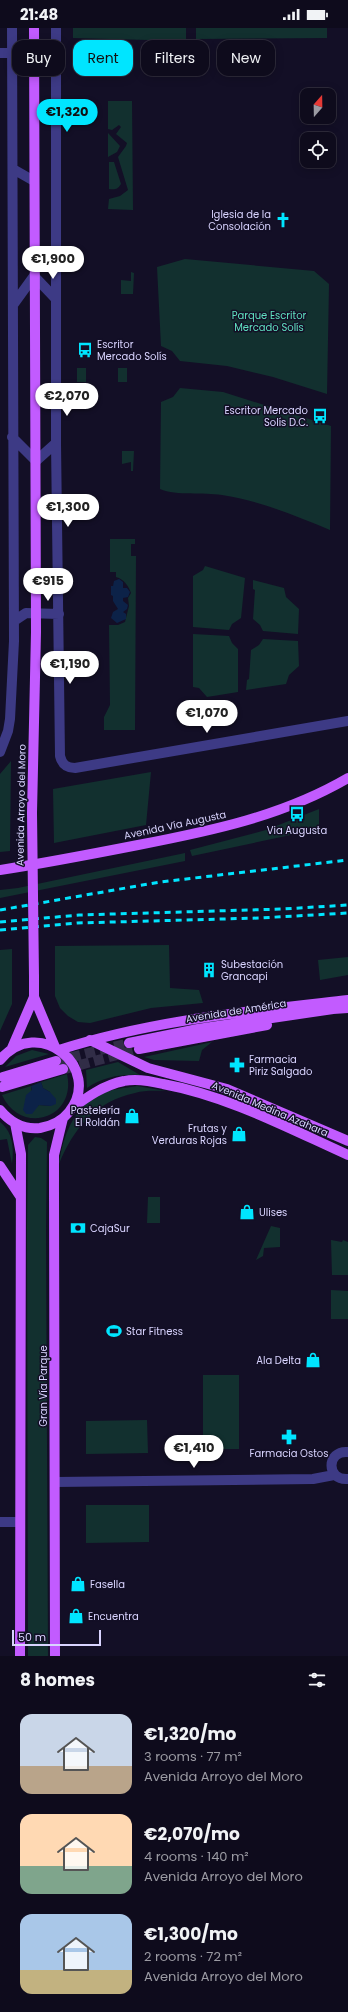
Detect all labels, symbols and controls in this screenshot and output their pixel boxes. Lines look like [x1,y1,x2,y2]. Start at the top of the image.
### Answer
text: 21:48 [20,4,58,25]
chip: Buy [12,40,65,76]
chip: Rent [73,40,133,76]
chip: Filters [141,40,209,76]
chip: New [217,40,275,76]
north arrow [300,88,336,124]
map controls [300,88,336,168]
pin: €1,320 [34,99,100,133]
text: €1,320 [46,102,88,121]
button: locate [300,132,336,168]
place label: Iglesia de la Consolación [208,207,271,234]
church icon: Iglesia de la Consolación [274,211,292,229]
pin: €1,900 [20,246,86,280]
text: €1,900 [31,249,75,268]
park label: Parque Escritor Mercado Solís [232,308,307,335]
place label: Escritor Mercado Solís [97,337,167,364]
bus stop icon: Escritor Mercado Solís [76,341,94,359]
pin: €2,070 [34,383,100,417]
text: €2,070 [44,386,90,405]
place label: Escritor Mercado Solís D.C. [224,403,308,430]
bus stop icon: Escritor Mercado Solís D.C. [311,407,329,425]
pin: €1,300 [35,494,101,528]
text: €1,300 [46,497,90,516]
pin: €915 [24,568,72,602]
text: €915 [32,571,64,590]
pin: €1,190 [37,651,103,685]
text: €1,190 [50,654,90,673]
pin: €1,070 [174,700,240,734]
text: €1,070 [186,703,228,722]
street label: Avenida Arroyo del Moro [12,744,30,866]
bus stop icon: Via Augusta [288,805,306,823]
street label: Avenida Vía Augusta [122,807,228,843]
place label: Via Augusta [267,823,327,838]
place label: Subestación Grancapi [221,957,283,984]
building icon: Subestación Grancapi [200,961,218,979]
street label: Avenida de América [185,996,287,1026]
place label: Farmacia Piriz Salgado [249,1052,312,1079]
pharmacy icon: Farmacia Piriz Salgado [228,1056,246,1074]
street label: Avenida Medina Azahara [209,1078,331,1140]
place label: Pastelería El Roldán [71,1103,120,1130]
shop icon: Pastelería El Roldán [123,1107,141,1125]
place label: Frutas y Verduras Rojas [152,1121,227,1148]
shop icon: Frutas y Verduras Rojas [230,1125,248,1143]
shop icon: Ulises [238,1203,256,1221]
place label: Ulises [259,1205,287,1220]
bank icon: CajaSur [69,1219,87,1237]
place label: CajaSur [90,1221,130,1236]
sports icon: Star Fitness [105,1322,123,1340]
place label: Star Fitness [126,1324,183,1339]
street label: Gran Vía Parque [36,1345,51,1427]
shop icon: Ala Delta [304,1351,322,1369]
place label: Ala Delta [256,1353,301,1368]
pharmacy icon: Farmacia Ostos [280,1428,298,1446]
pin: €1,410 [161,1435,227,1469]
text: €1,410 [173,1438,215,1457]
place label: Farmacia Ostos [250,1446,328,1461]
shop icon: Fasella [69,1575,87,1593]
place label: Fasella [90,1577,125,1592]
shop icon: Encuentra [67,1607,85,1625]
place label: Encuentra [88,1609,139,1624]
scale bar [12,1628,101,1647]
text: 50 m [18,1629,46,1645]
text: 8 homes [20,1668,95,1692]
icon: filters [306,1669,328,1691]
text: €1,320/mo [144,1722,236,1746]
icon: home [52,1730,100,1778]
text: 3 rooms · 77 m² [144,1747,242,1766]
text: Avenida Arroyo del Moro [144,1767,303,1786]
text: €2,070/mo [144,1822,240,1846]
icon: home [52,1830,100,1878]
text: 4 rooms · 140 m² [144,1847,249,1866]
text: Avenida Arroyo del Moro [144,1867,303,1886]
text: €1,300/mo [144,1922,238,1946]
icon: home [52,1930,100,1978]
text: 2 rooms · 72 m² [144,1947,242,1966]
text: Avenida Arroyo del Moro [144,1967,303,1986]

